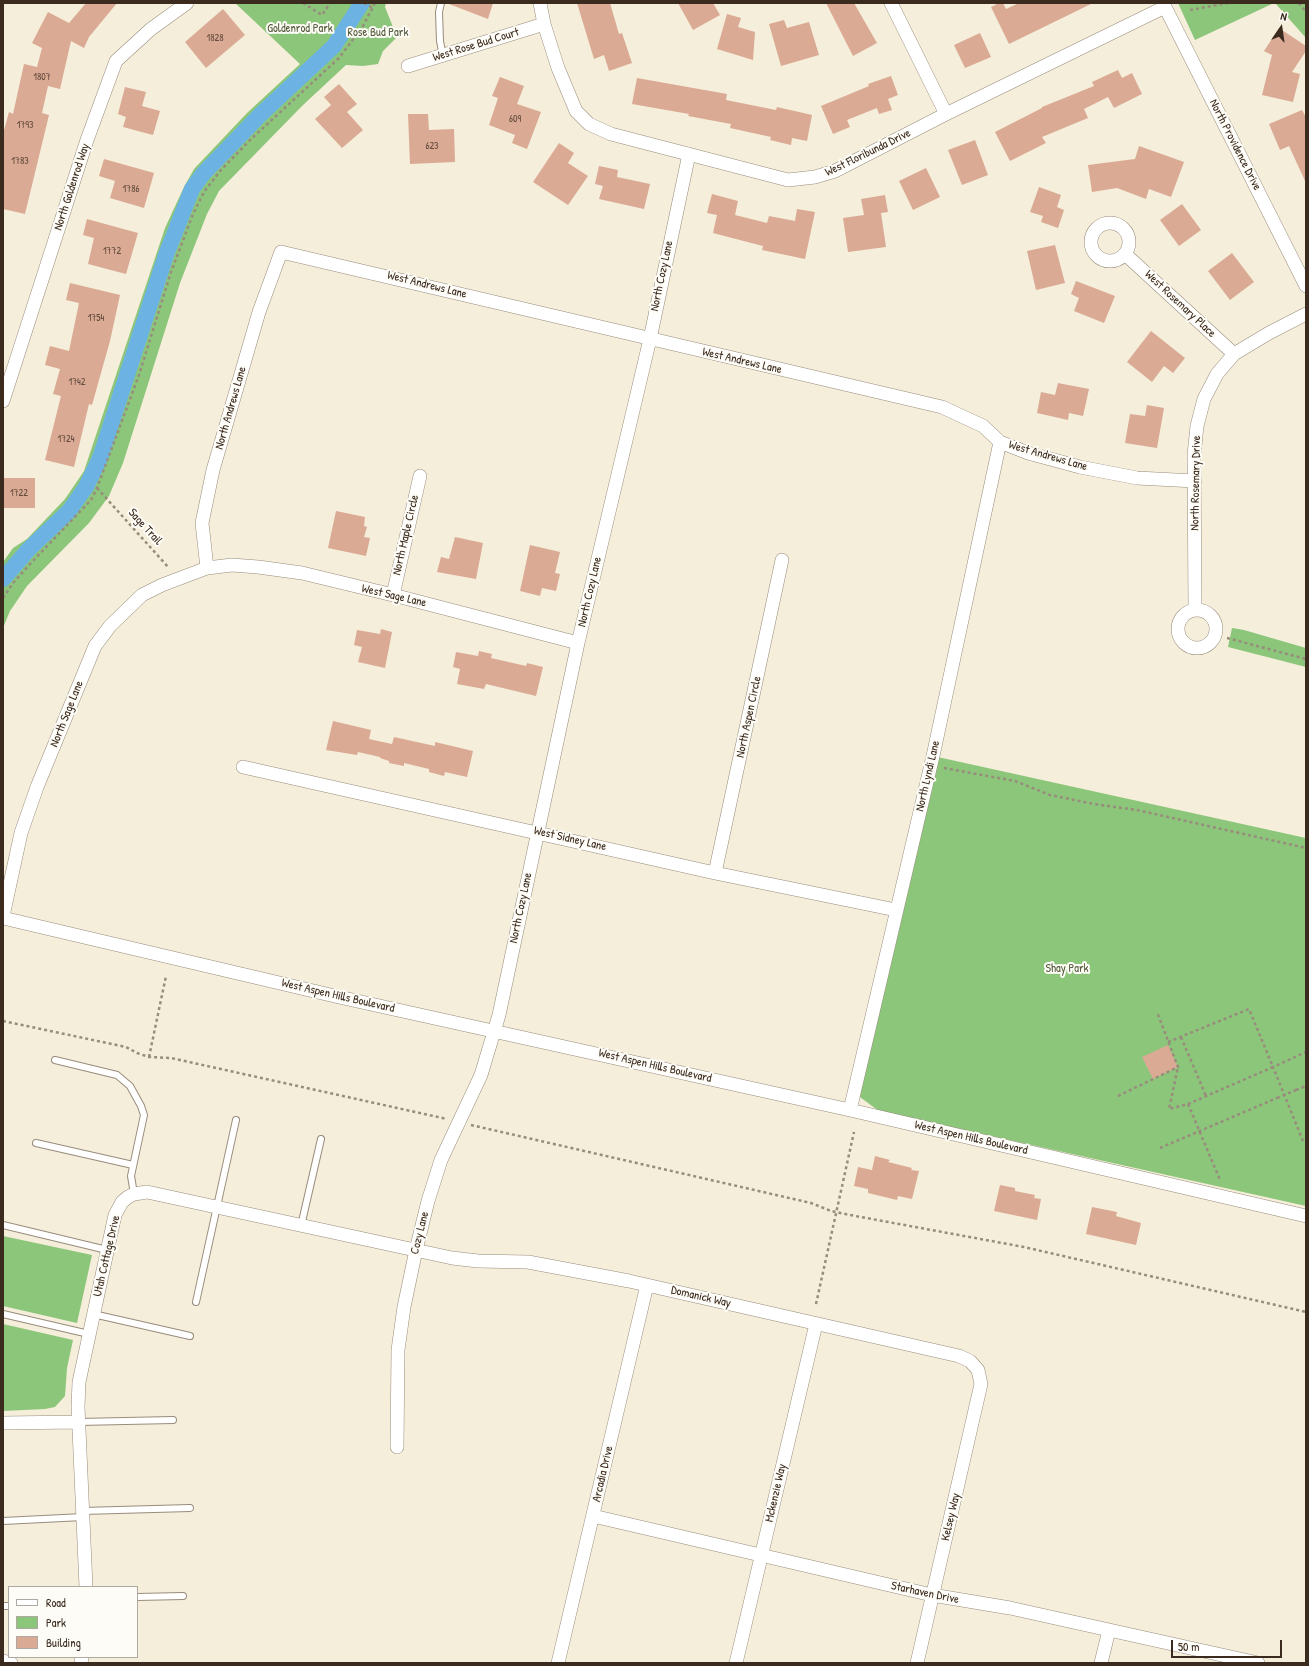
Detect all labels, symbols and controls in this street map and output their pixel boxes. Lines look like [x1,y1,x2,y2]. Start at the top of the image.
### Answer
north arrow [1261,8,1301,48]
text: N [1279,9,1288,24]
park label: Goldenrod Park [267,22,333,36]
street label: West Rose Bud Court [431,25,521,65]
park label: Rose Bud Park [348,26,408,40]
house number: 1828 [207,32,223,44]
house number: 1807 [33,71,51,83]
street label: North Providence Drive [1206,97,1264,193]
house number: 609 [509,113,521,125]
house number: 1793 [17,119,33,131]
street label: West Floribunda Drive [823,126,913,180]
house number: 623 [425,140,439,152]
street label: North Goldenrod Way [51,142,93,232]
house number: 1783 [11,155,29,167]
house number: 1786 [123,183,139,195]
street label: North Cozy Lane [648,240,676,312]
house number: 1772 [103,245,121,257]
street label: West Rosemary Place [1142,267,1218,341]
street label: West Andrews Lane [386,268,468,302]
house number: 1754 [88,312,104,324]
street label: West Andrews Lane [701,345,783,377]
street label: North Andrews Lane [212,365,250,451]
house number: 1742 [68,376,86,388]
house number: 1724 [57,433,75,445]
street label: North Rosemary Drive [1188,435,1204,531]
street label: West Andrews Lane [1007,438,1089,474]
house number: 1722 [10,487,28,499]
street label: North Maple Circle [390,493,422,577]
street label: Sage Trail [125,506,165,548]
street label: North Cozy Lane [575,556,605,628]
street label: West Sage Lane [360,582,428,610]
street label: North Aspen Circle [733,675,765,759]
street label: North Sage Lane [47,679,87,749]
street label: North Lyndi Lane [913,739,943,813]
street label: West Sidney Lane [532,824,608,854]
street label: North Cozy Lane [507,872,535,944]
park label: Shay Park [1045,962,1089,976]
street label: West Aspen Hills Boulevard [280,976,396,1016]
street label: West Aspen Hills Boulevard [597,1046,713,1086]
street label: West Aspen Hills Boulevard [913,1118,1029,1158]
street label: Cozy Lane [408,1210,432,1256]
street label: Utah Cottage Drive [91,1214,123,1298]
street label: Domanick Way [670,1283,732,1311]
street label: Arcadia Drive [590,1444,616,1504]
street label: Mckenzie Way [762,1462,790,1524]
street label: Kelsey Way [939,1492,963,1542]
street label: Starhaven Drive [890,1579,960,1607]
legend [8,1586,138,1658]
text: Road [46,1594,66,1611]
text: Park [46,1614,66,1631]
scale bar [1173,1632,1284,1658]
text: Building [46,1634,81,1651]
text: 50 m [1178,1638,1199,1655]

